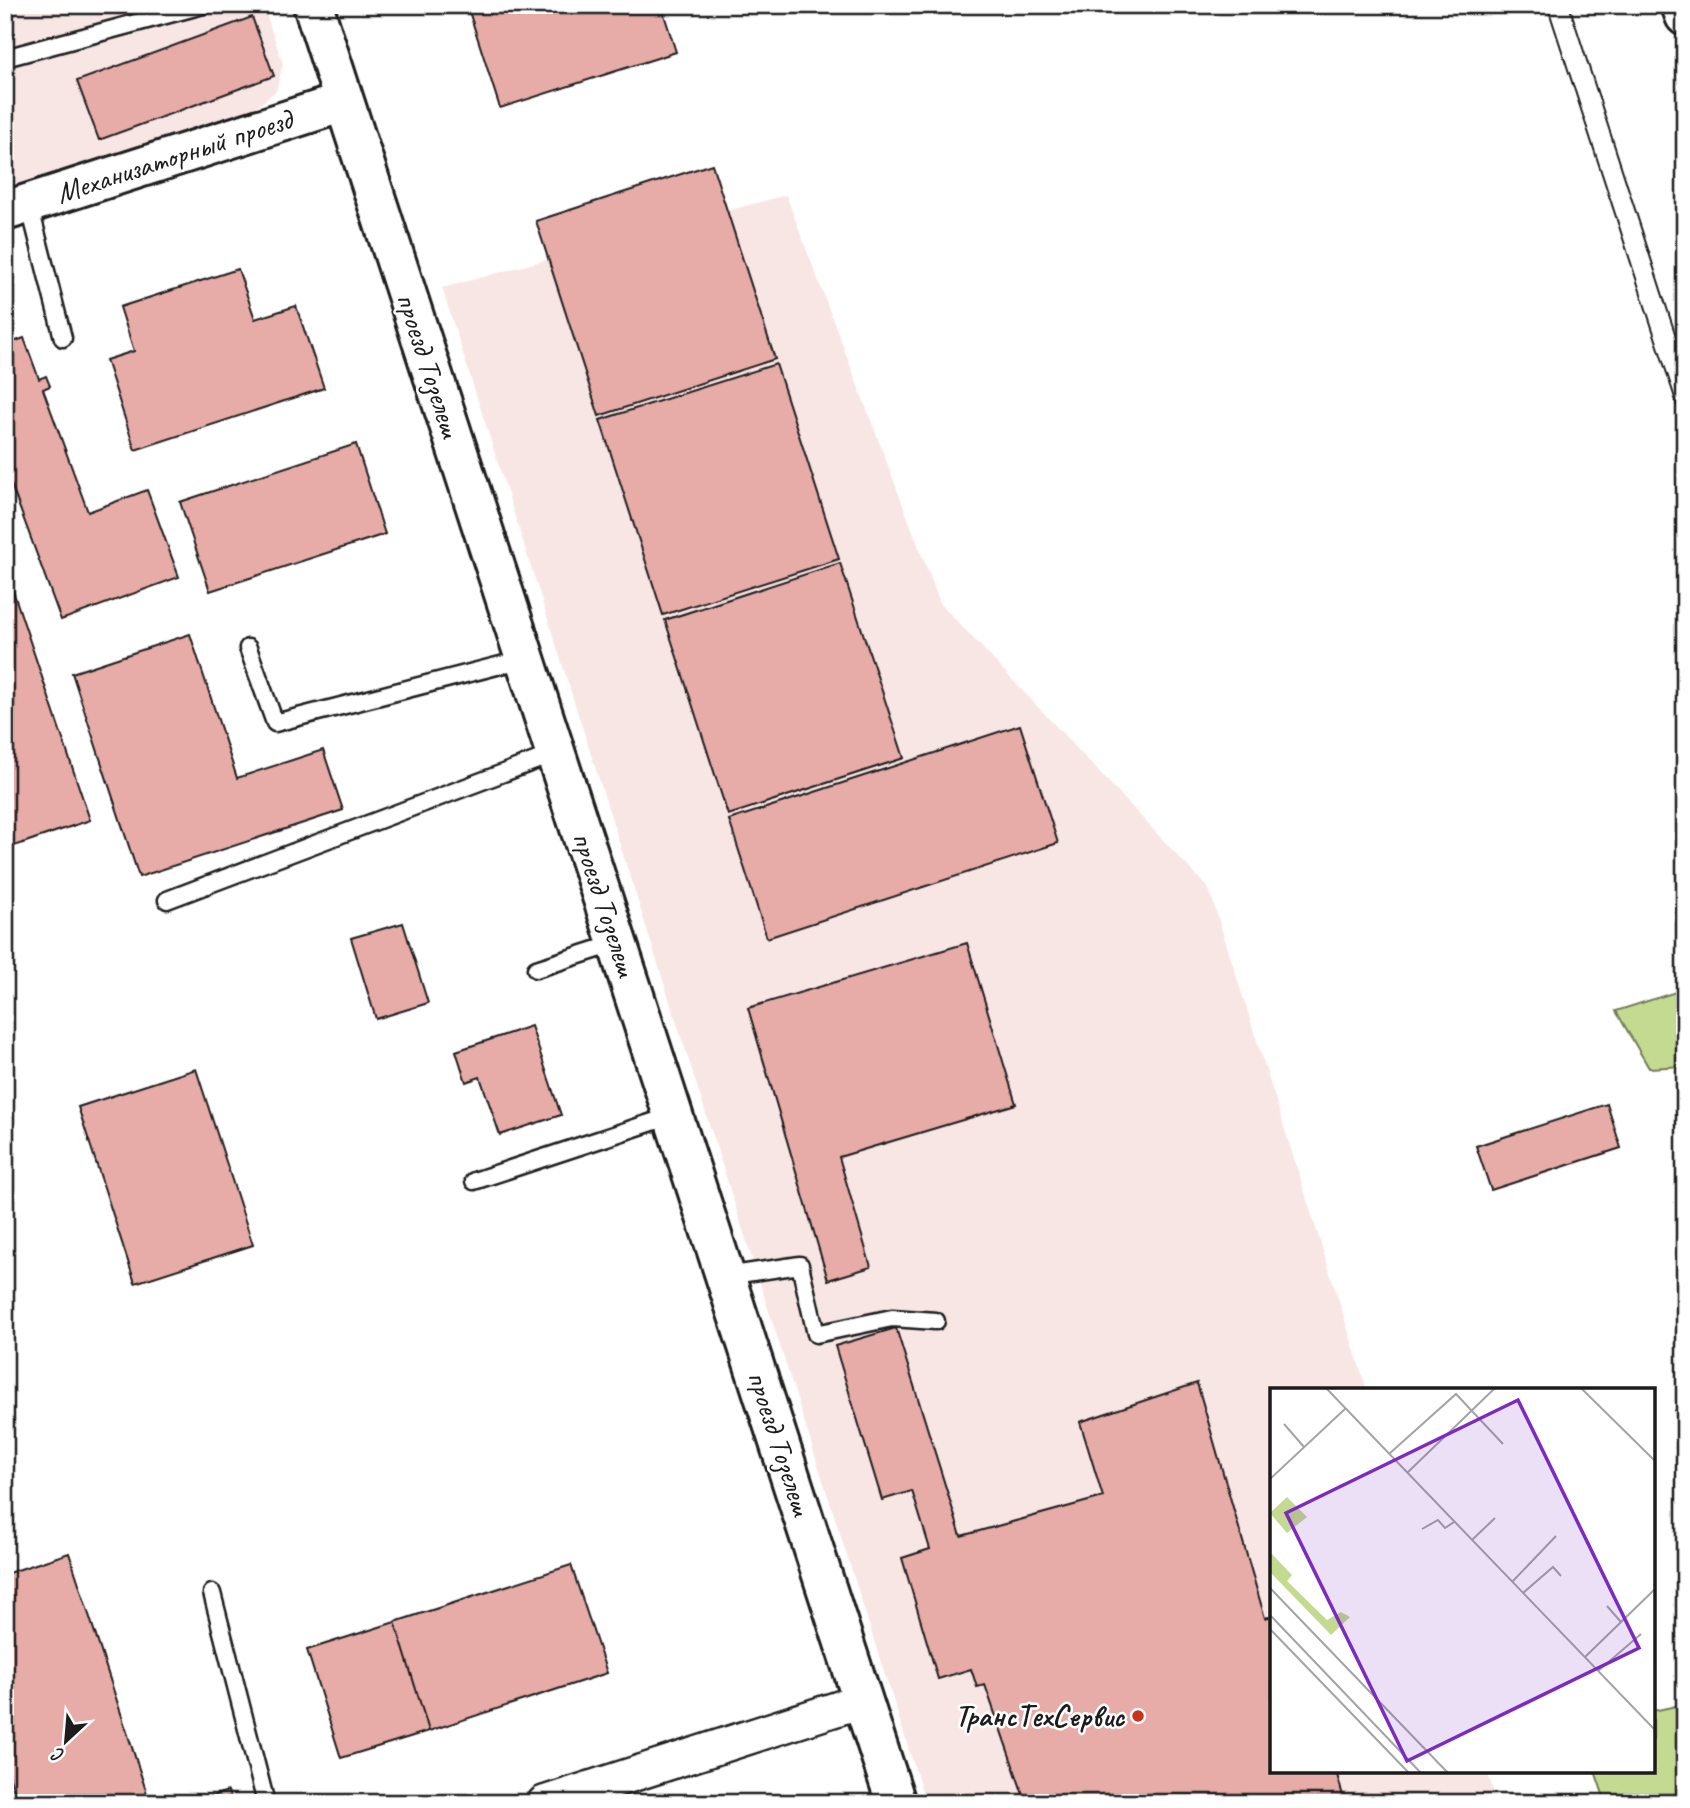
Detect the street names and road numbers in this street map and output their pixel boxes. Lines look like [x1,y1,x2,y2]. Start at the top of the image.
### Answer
street label: Механизаторный проезд [51,99,299,212]
street label: проезд Тозелеш [388,288,471,444]
street label: проезд Тозелеш [564,827,647,983]
street label: проезд Тозелеш [739,1366,822,1522]

